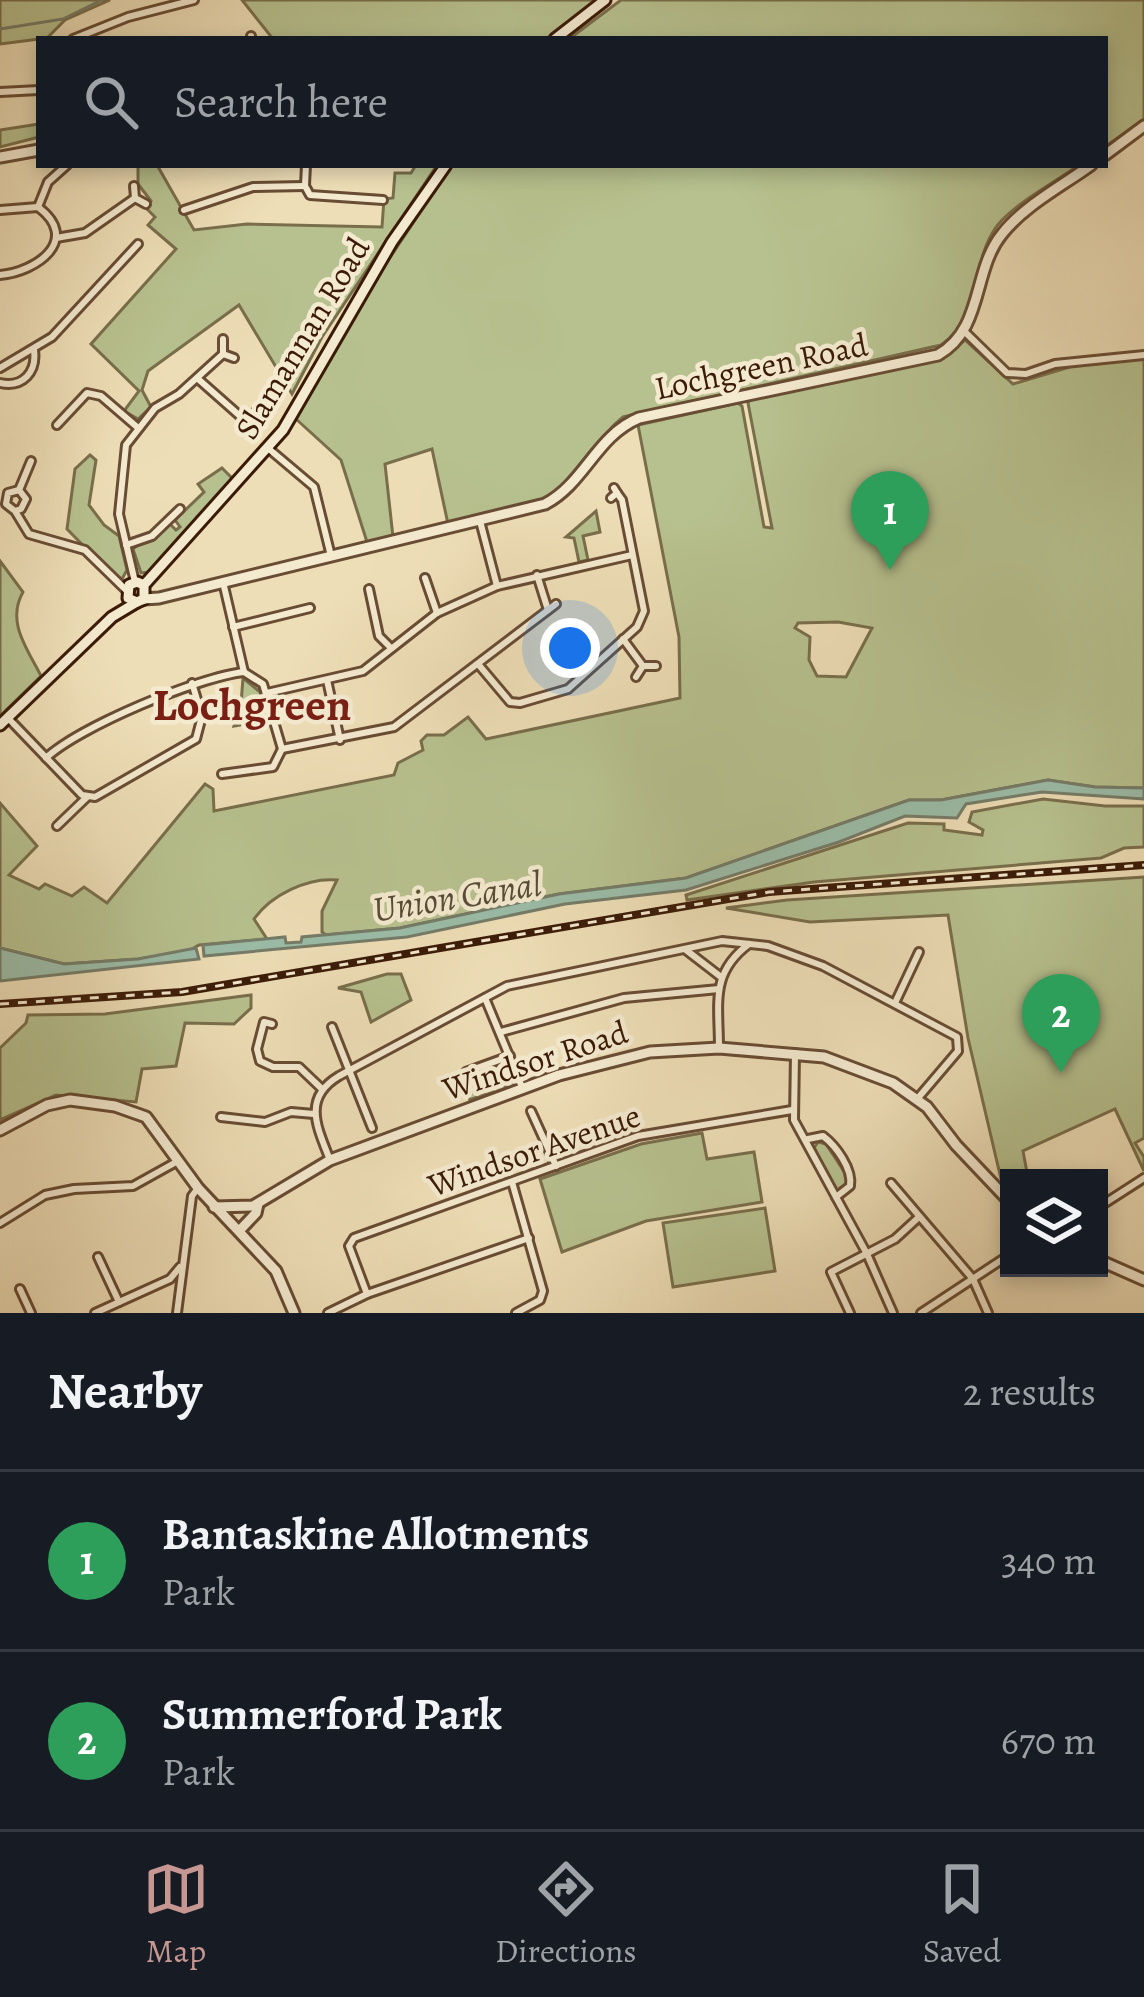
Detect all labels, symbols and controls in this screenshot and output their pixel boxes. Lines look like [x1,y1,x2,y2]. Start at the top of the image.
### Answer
search box [36,36,1108,168]
icon: search [78,69,144,135]
text: Search here [174,71,388,133]
street label: Slamannan Road [224,228,380,447]
street label: Lochgreen Road [650,321,872,411]
pin: 1 [851,471,929,570]
your location [540,618,600,678]
district label: Lochgreen [153,674,351,736]
water label: Union Canal [369,859,545,933]
pin: 2 [1022,974,1100,1073]
street label: Windsor Road [436,1009,634,1111]
street label: Windsor Avenue [421,1093,646,1208]
map controls [1000,1169,1108,1277]
button: layers [1000,1169,1108,1277]
text: Nearby [48,1356,202,1426]
text: 2 results [963,1365,1096,1418]
text: Bantaskine Allotments [162,1503,589,1565]
text: 1 [80,1534,94,1587]
text: 340 m [1001,1534,1096,1587]
text: Park [162,1565,235,1618]
text: Summerford Park [162,1683,502,1745]
text: 2 [78,1714,96,1767]
text: 670 m [1001,1714,1096,1767]
text: Park [162,1745,235,1798]
tab: Map [143,1856,209,1973]
tab: Directions [495,1856,637,1973]
tab: Saved [923,1856,1001,1973]

